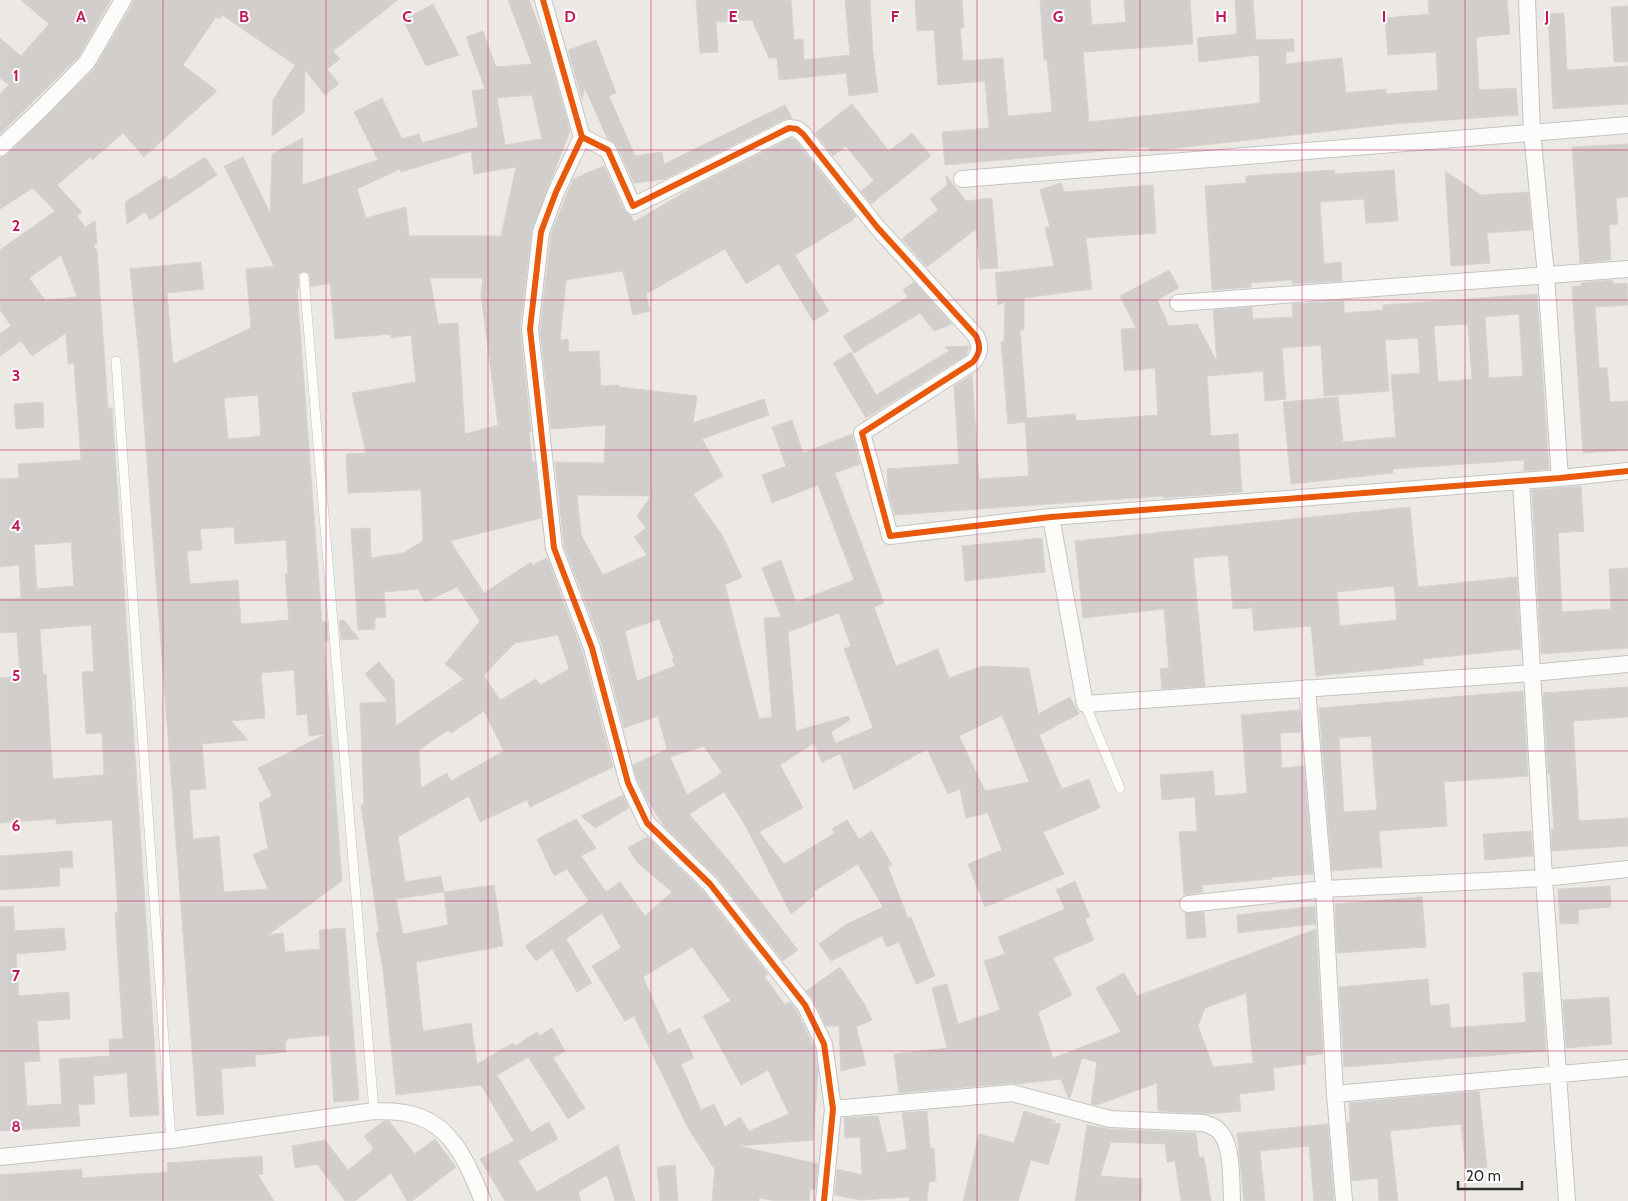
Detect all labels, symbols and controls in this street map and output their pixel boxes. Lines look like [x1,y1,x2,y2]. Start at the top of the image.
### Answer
text: A [76,7,86,26]
text: B [239,7,249,26]
text: C [402,7,412,26]
text: D [564,7,576,26]
text: E [728,7,738,26]
text: F [891,7,900,26]
text: G [1053,7,1063,26]
text: H [1215,7,1227,26]
text: I [1382,7,1386,26]
text: J [1544,7,1549,26]
text: 1 [13,66,19,85]
text: 2 [12,216,20,235]
text: 3 [12,366,20,385]
text: 4 [11,516,21,535]
text: 5 [12,666,20,685]
text: 6 [12,816,21,835]
text: 7 [12,966,21,985]
text: 8 [11,1117,21,1136]
scale bar [1458,1158,1522,1190]
text: 20 m [1466,1167,1501,1185]

